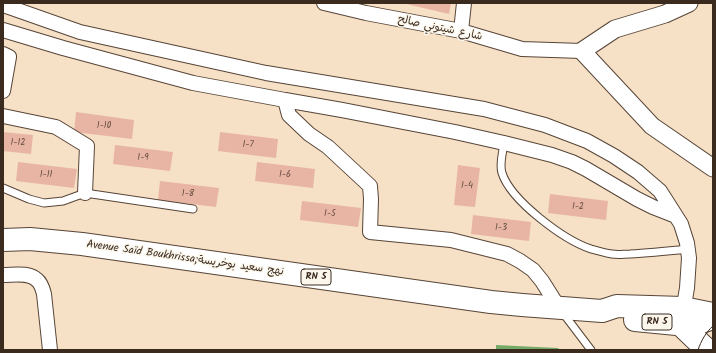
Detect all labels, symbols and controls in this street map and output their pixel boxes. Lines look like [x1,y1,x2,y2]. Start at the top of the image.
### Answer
street label: شارع شيتوني صالح [397,14,483,44]
house number: 1-10 [97,121,111,131]
house number: 1-12 [10,138,26,148]
house number: 1-7 [242,140,254,150]
house number: 1-9 [137,153,149,163]
house number: 1-11 [40,170,52,180]
house number: 1-6 [279,170,291,180]
house number: 1-4 [461,181,473,191]
house number: 1-8 [182,189,194,199]
house number: 1-2 [572,202,584,212]
house number: 1-5 [324,209,336,219]
house number: 1-3 [495,223,507,233]
street label: Avenue Saïd Boukhrissa;نهج سعيد بوخريسة [85,239,285,279]
road number: RN 5 [301,269,331,285]
road number: RN 5 [642,314,672,330]

